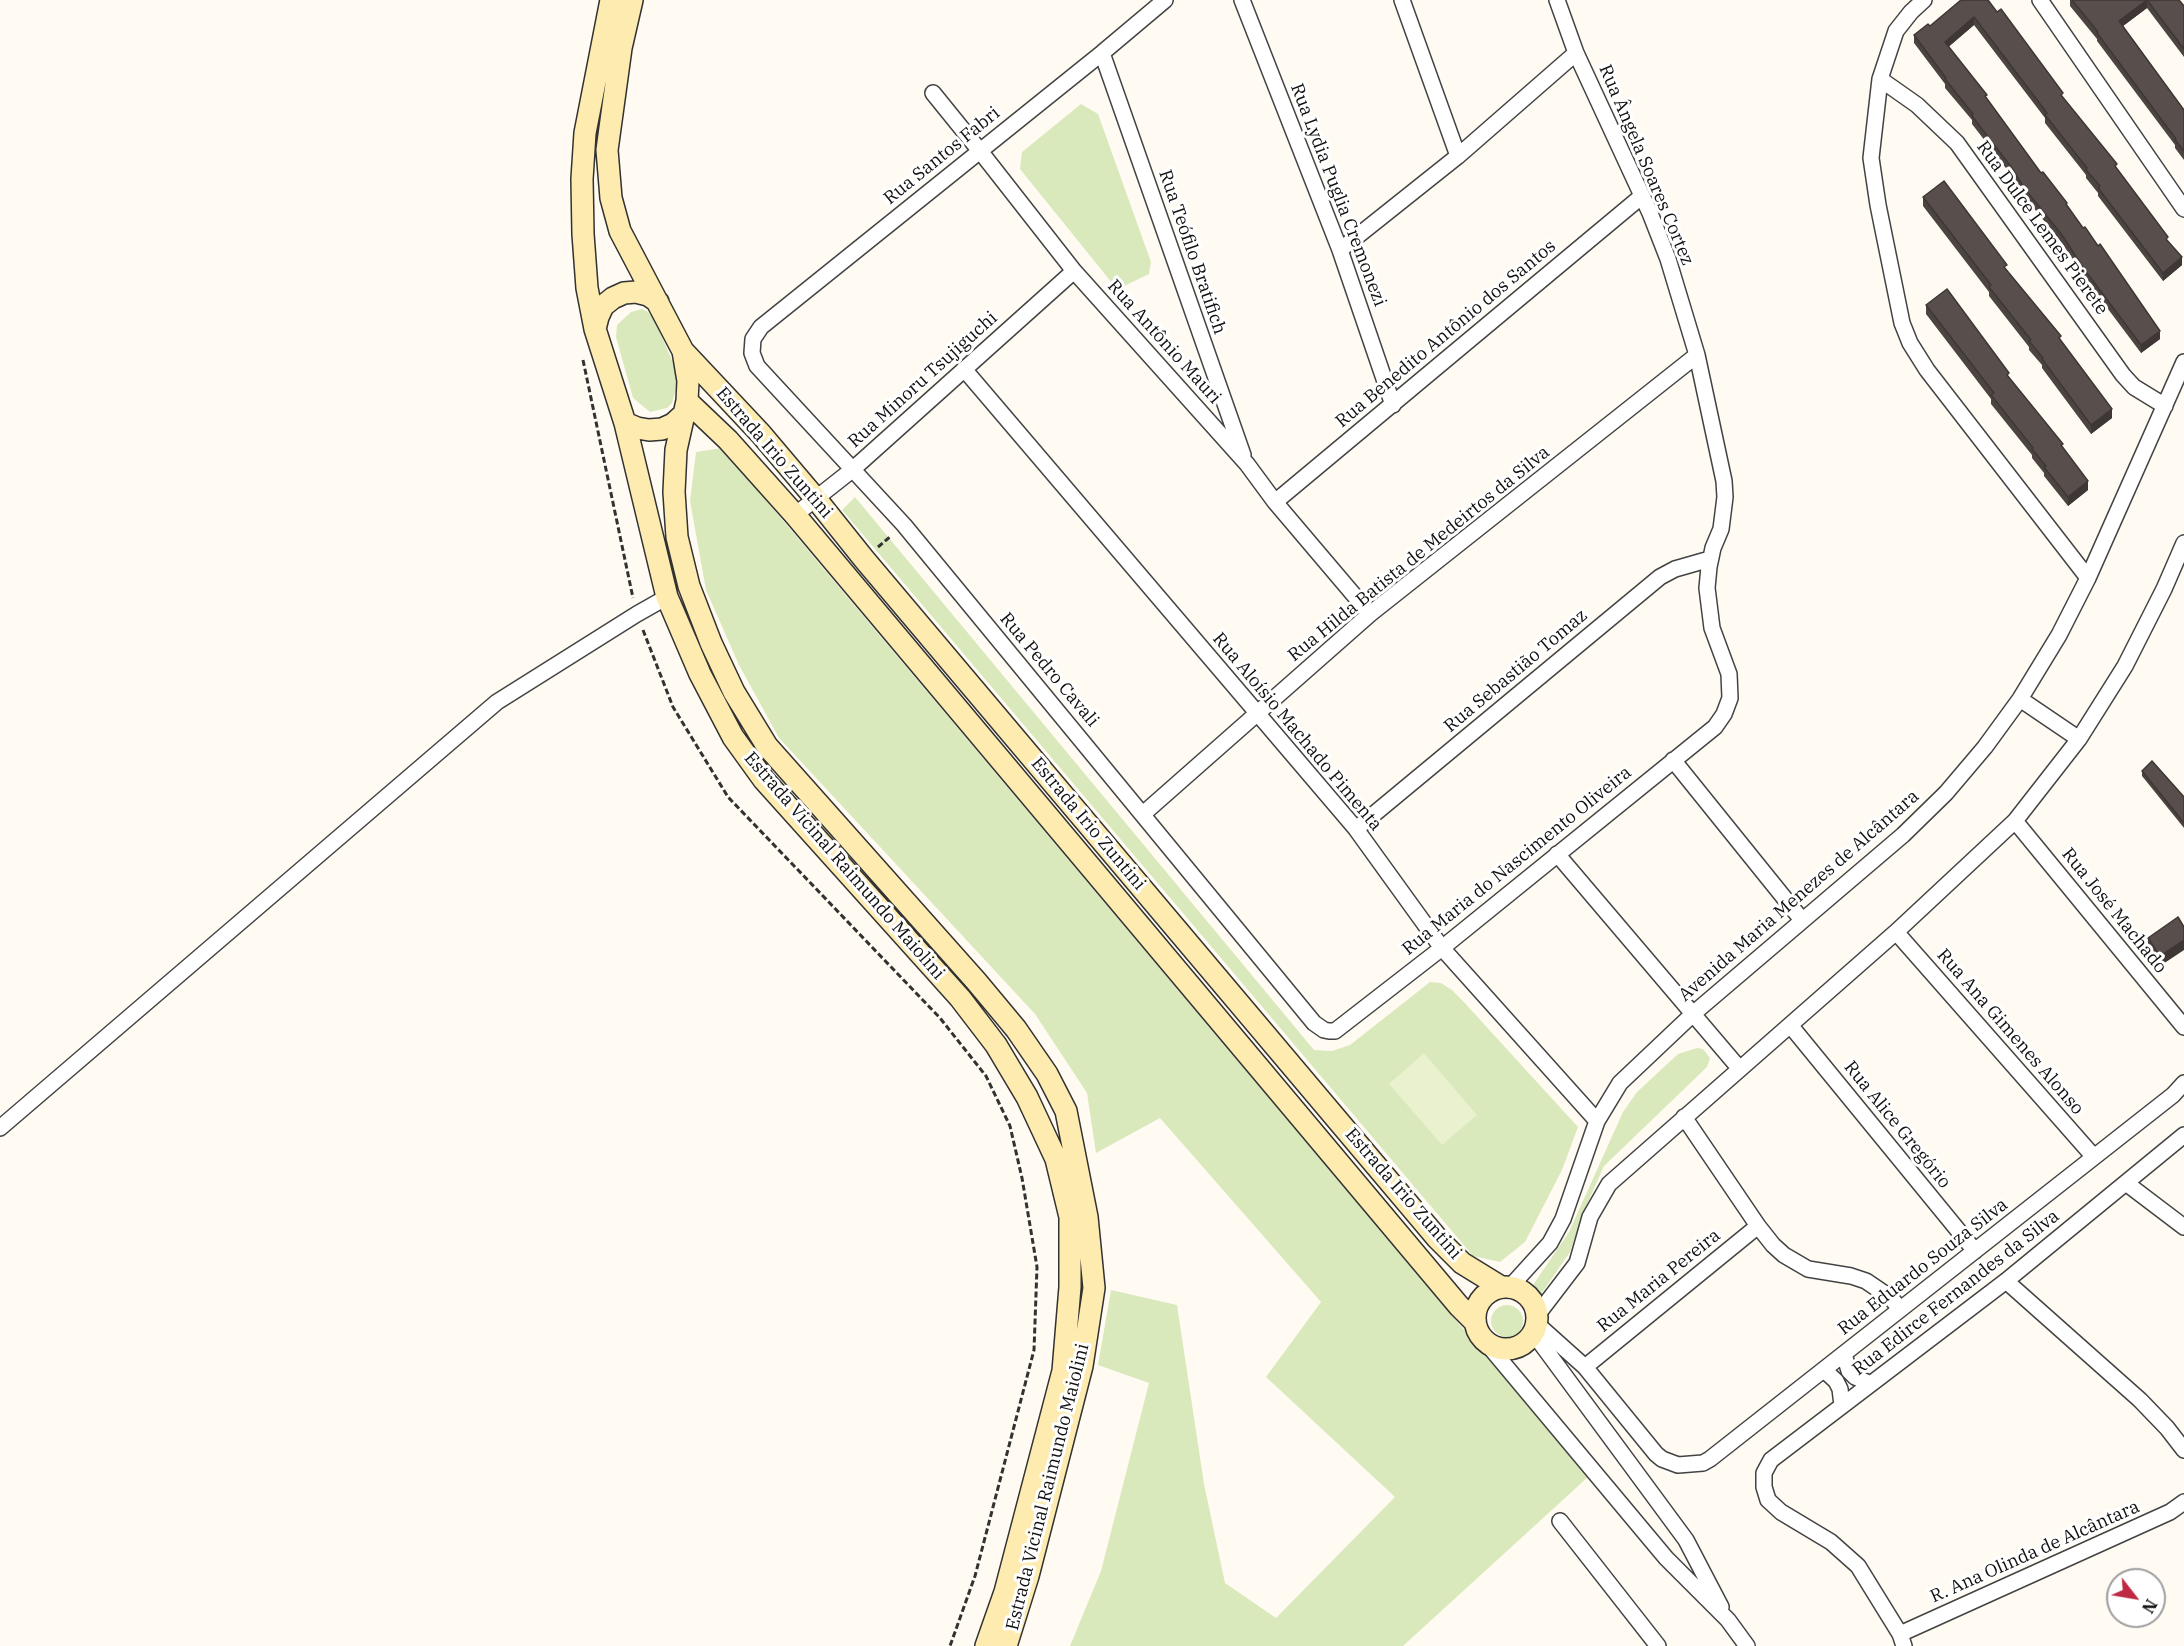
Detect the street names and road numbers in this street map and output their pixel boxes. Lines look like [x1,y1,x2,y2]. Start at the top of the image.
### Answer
street label: Rua Ângela Soares Cortez [1594,61,1698,269]
street label: Rua Lydia Puglia Cremonezi [1285,81,1391,309]
street label: Rua Santos Fabri [880,103,1004,209]
street label: Rua Dulce Lemes Pierete [1972,137,2112,319]
street label: Rua Teófilo Bratifich [1154,167,1230,337]
street label: Rua Benedito Antônio dos Santos [1332,236,1560,432]
street label: Rua Antônio Mauri [1103,276,1225,408]
street label: Rua Minoru Tsujiguchi [844,307,1002,453]
street label: Estrada Irio Zuntini [711,383,837,523]
street label: Rua Hilda Batista de Medeirtos da Silva [1284,442,1554,666]
street label: Rua Sebastião Tomaz [1440,605,1592,737]
street label: Rua Pedro Cavali [995,608,1103,732]
street label: Rua Aloísio Machado Pimenta [1208,629,1386,835]
street label: Estrada Vicinal Raimundo Maiolini [739,748,949,984]
street label: Estrada Irio Zuntini [1026,753,1150,895]
street label: Rua Maria do Nascimento Oliveira [1398,762,1636,960]
street label: Avenida Maria Menezes de Alcântara [1675,786,1923,1006]
street label: Rua José Machado [2057,844,2171,978]
street label: Rua Ana Gimenes Alonso [1932,945,2088,1119]
street label: Rua Alice Gregório [1839,1057,1955,1193]
street label: Estrada Irio Zuntini [1340,1124,1466,1264]
street label: Rua Eduardo Souza Silva [1834,1194,2012,1340]
street label: Rua Edirce Fernandes da Silva [1848,1206,2064,1380]
street label: Rua Maria Pereira [1593,1225,1725,1337]
street label: Estrada Vicinal Raimundo Maiolini [1002,1341,1094,1633]
street label: R. Ana Olinda de Alcântara [1927,1496,2143,1608]

